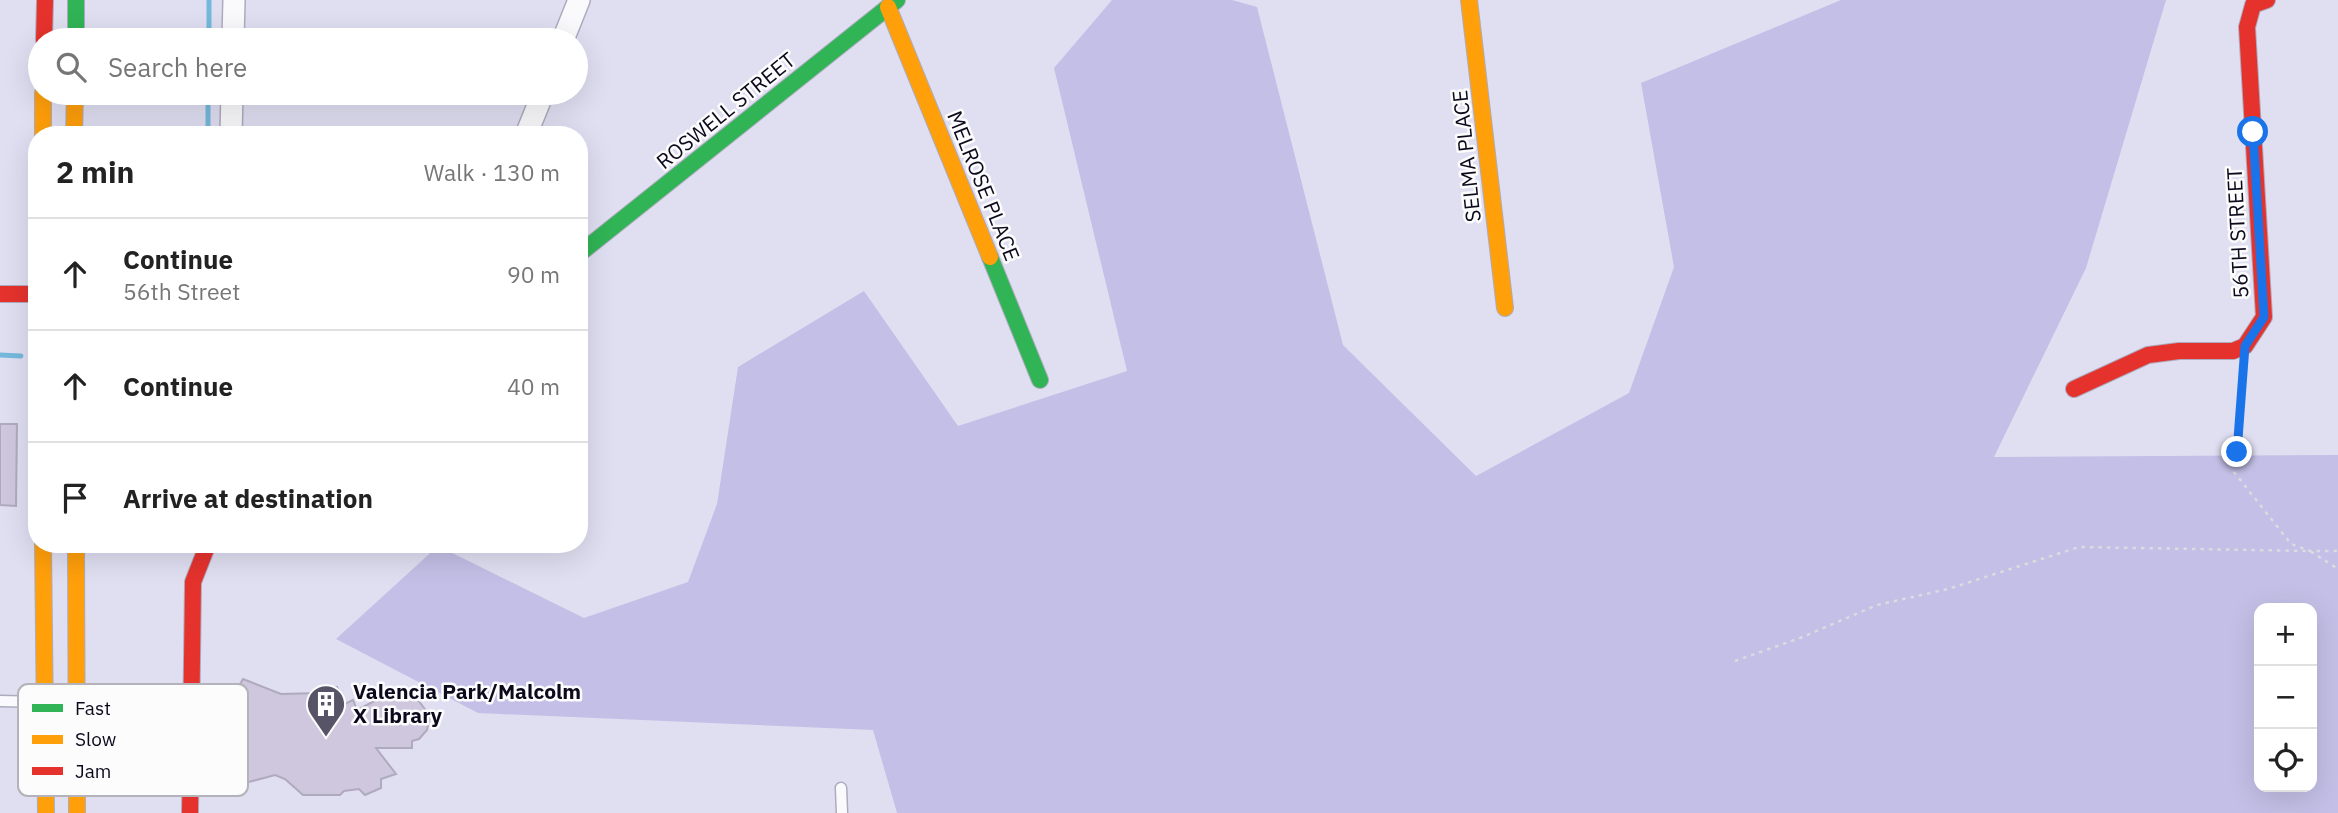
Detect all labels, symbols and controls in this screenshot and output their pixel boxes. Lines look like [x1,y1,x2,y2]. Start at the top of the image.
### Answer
search box [28,28,588,105]
street label: ROSWELL STREET [650,45,801,175]
icon: search [52,48,90,86]
text: Search here [108,50,247,84]
street label: SELMA PLACE [1445,89,1487,223]
street label: MELROSE PLACE [941,106,1027,265]
route start [2237,116,2268,147]
text: 2 min [56,152,134,191]
text: Walk · 130 m [424,157,560,187]
street label: 56TH STREET [2220,167,2254,299]
text: Continue [123,242,233,276]
icon: ahead [56,255,94,293]
text: 90 m [507,259,560,289]
text: 56th Street [123,276,240,306]
icon: ahead [56,367,94,405]
text: Continue [123,369,233,403]
text: 40 m [507,371,560,401]
route end [2221,436,2252,467]
icon: arrive [56,479,94,517]
text: Arrive at destination [123,481,373,515]
map controls [2254,603,2317,792]
button: + [2254,603,2317,666]
button: − [2254,666,2317,729]
place label: Valencia Park/Malcolm X Library [353,677,581,729]
building icon: Valencia Park/Malcolm X Library [305,683,347,738]
legend [18,684,248,796]
text: Fast [75,696,111,720]
text: Slow [75,727,116,751]
button: locate [2254,729,2317,792]
text: Jam [75,759,111,783]

